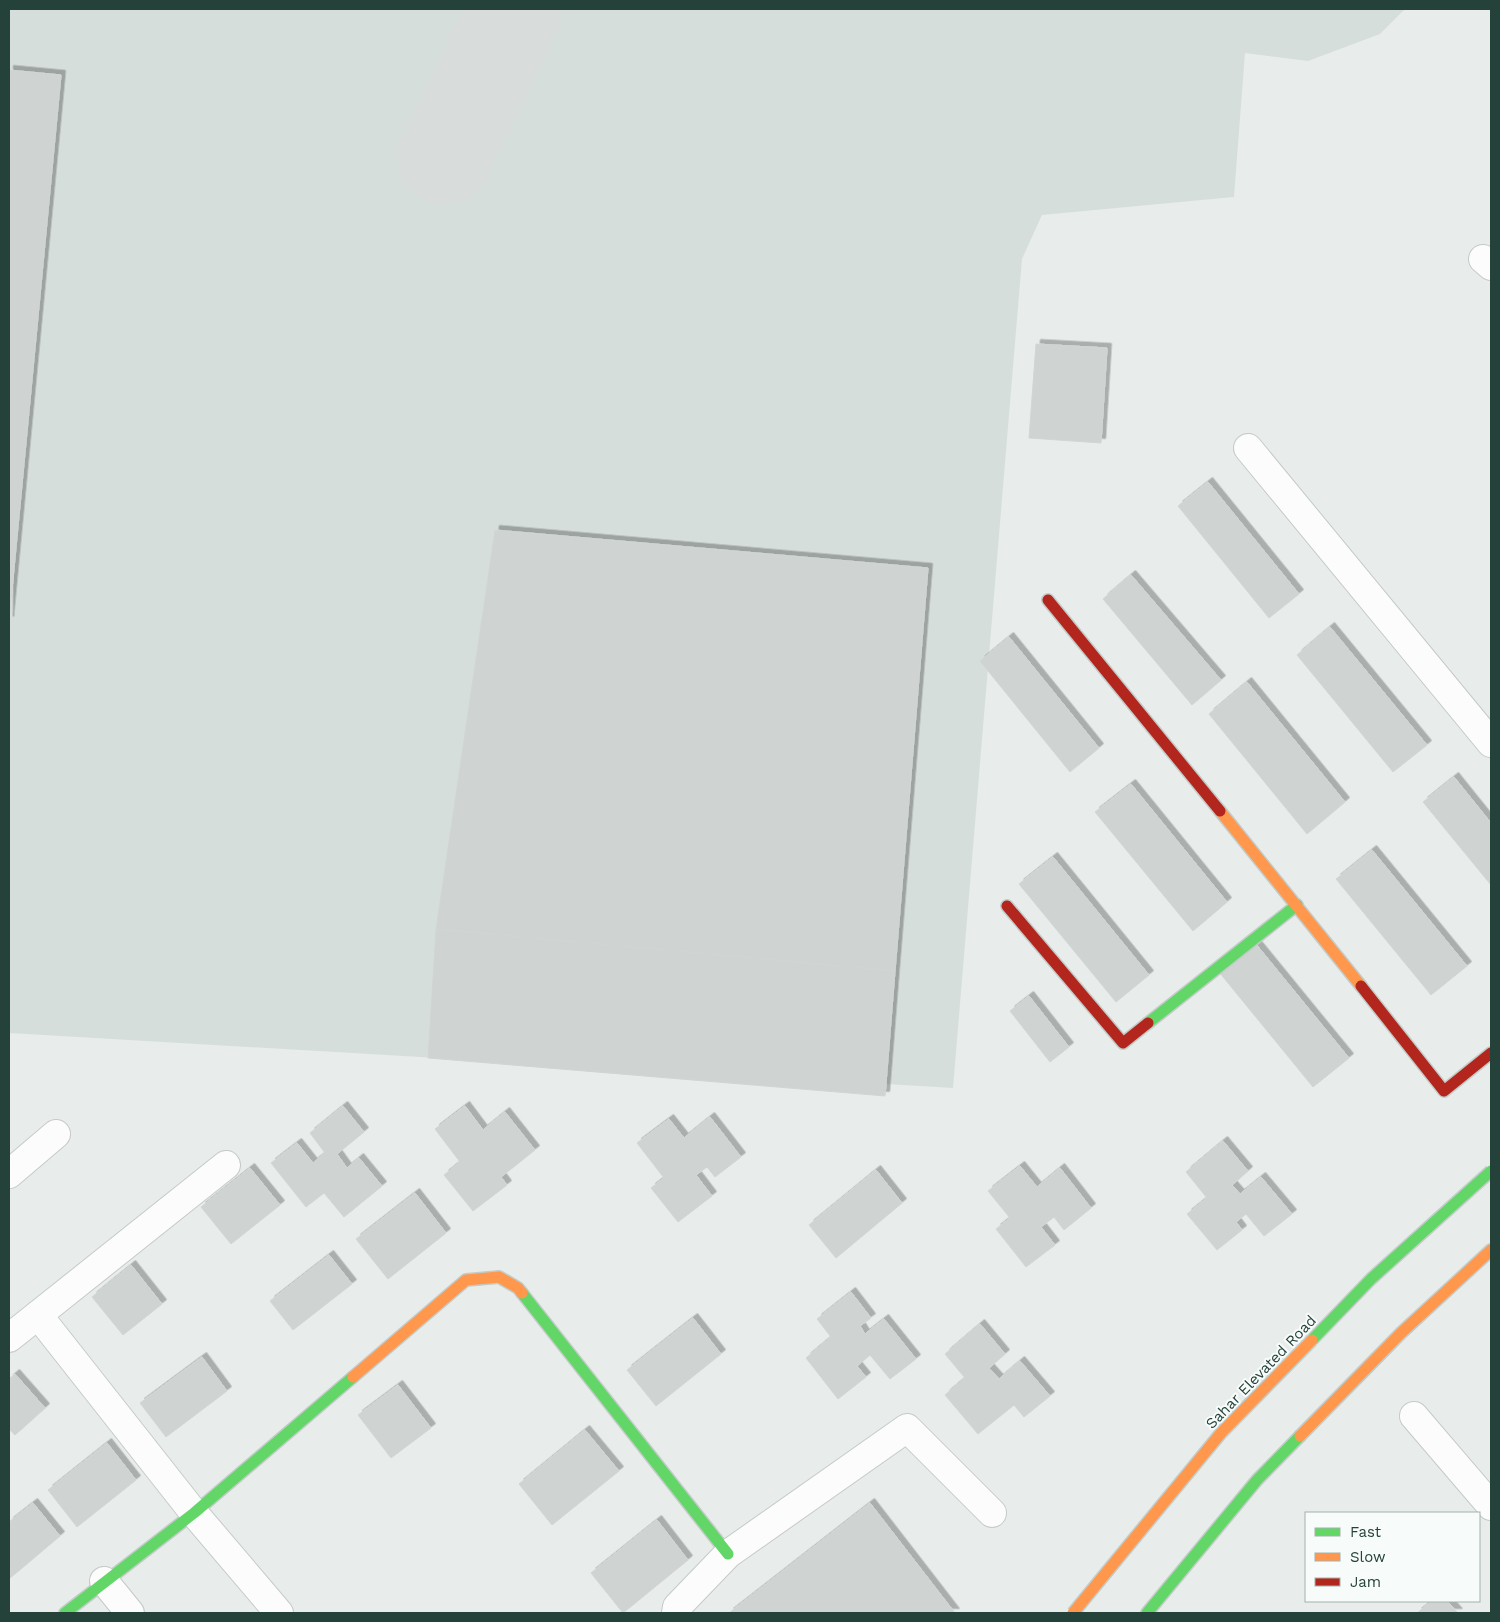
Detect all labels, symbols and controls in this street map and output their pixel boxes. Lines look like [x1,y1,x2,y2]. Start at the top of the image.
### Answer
street label: Sahar Elevated Road [1202,1311,1320,1433]
legend [1305,1512,1480,1602]
text: Fast [1350,1523,1382,1541]
text: Slow [1350,1548,1386,1566]
text: Jam [1350,1573,1381,1591]

